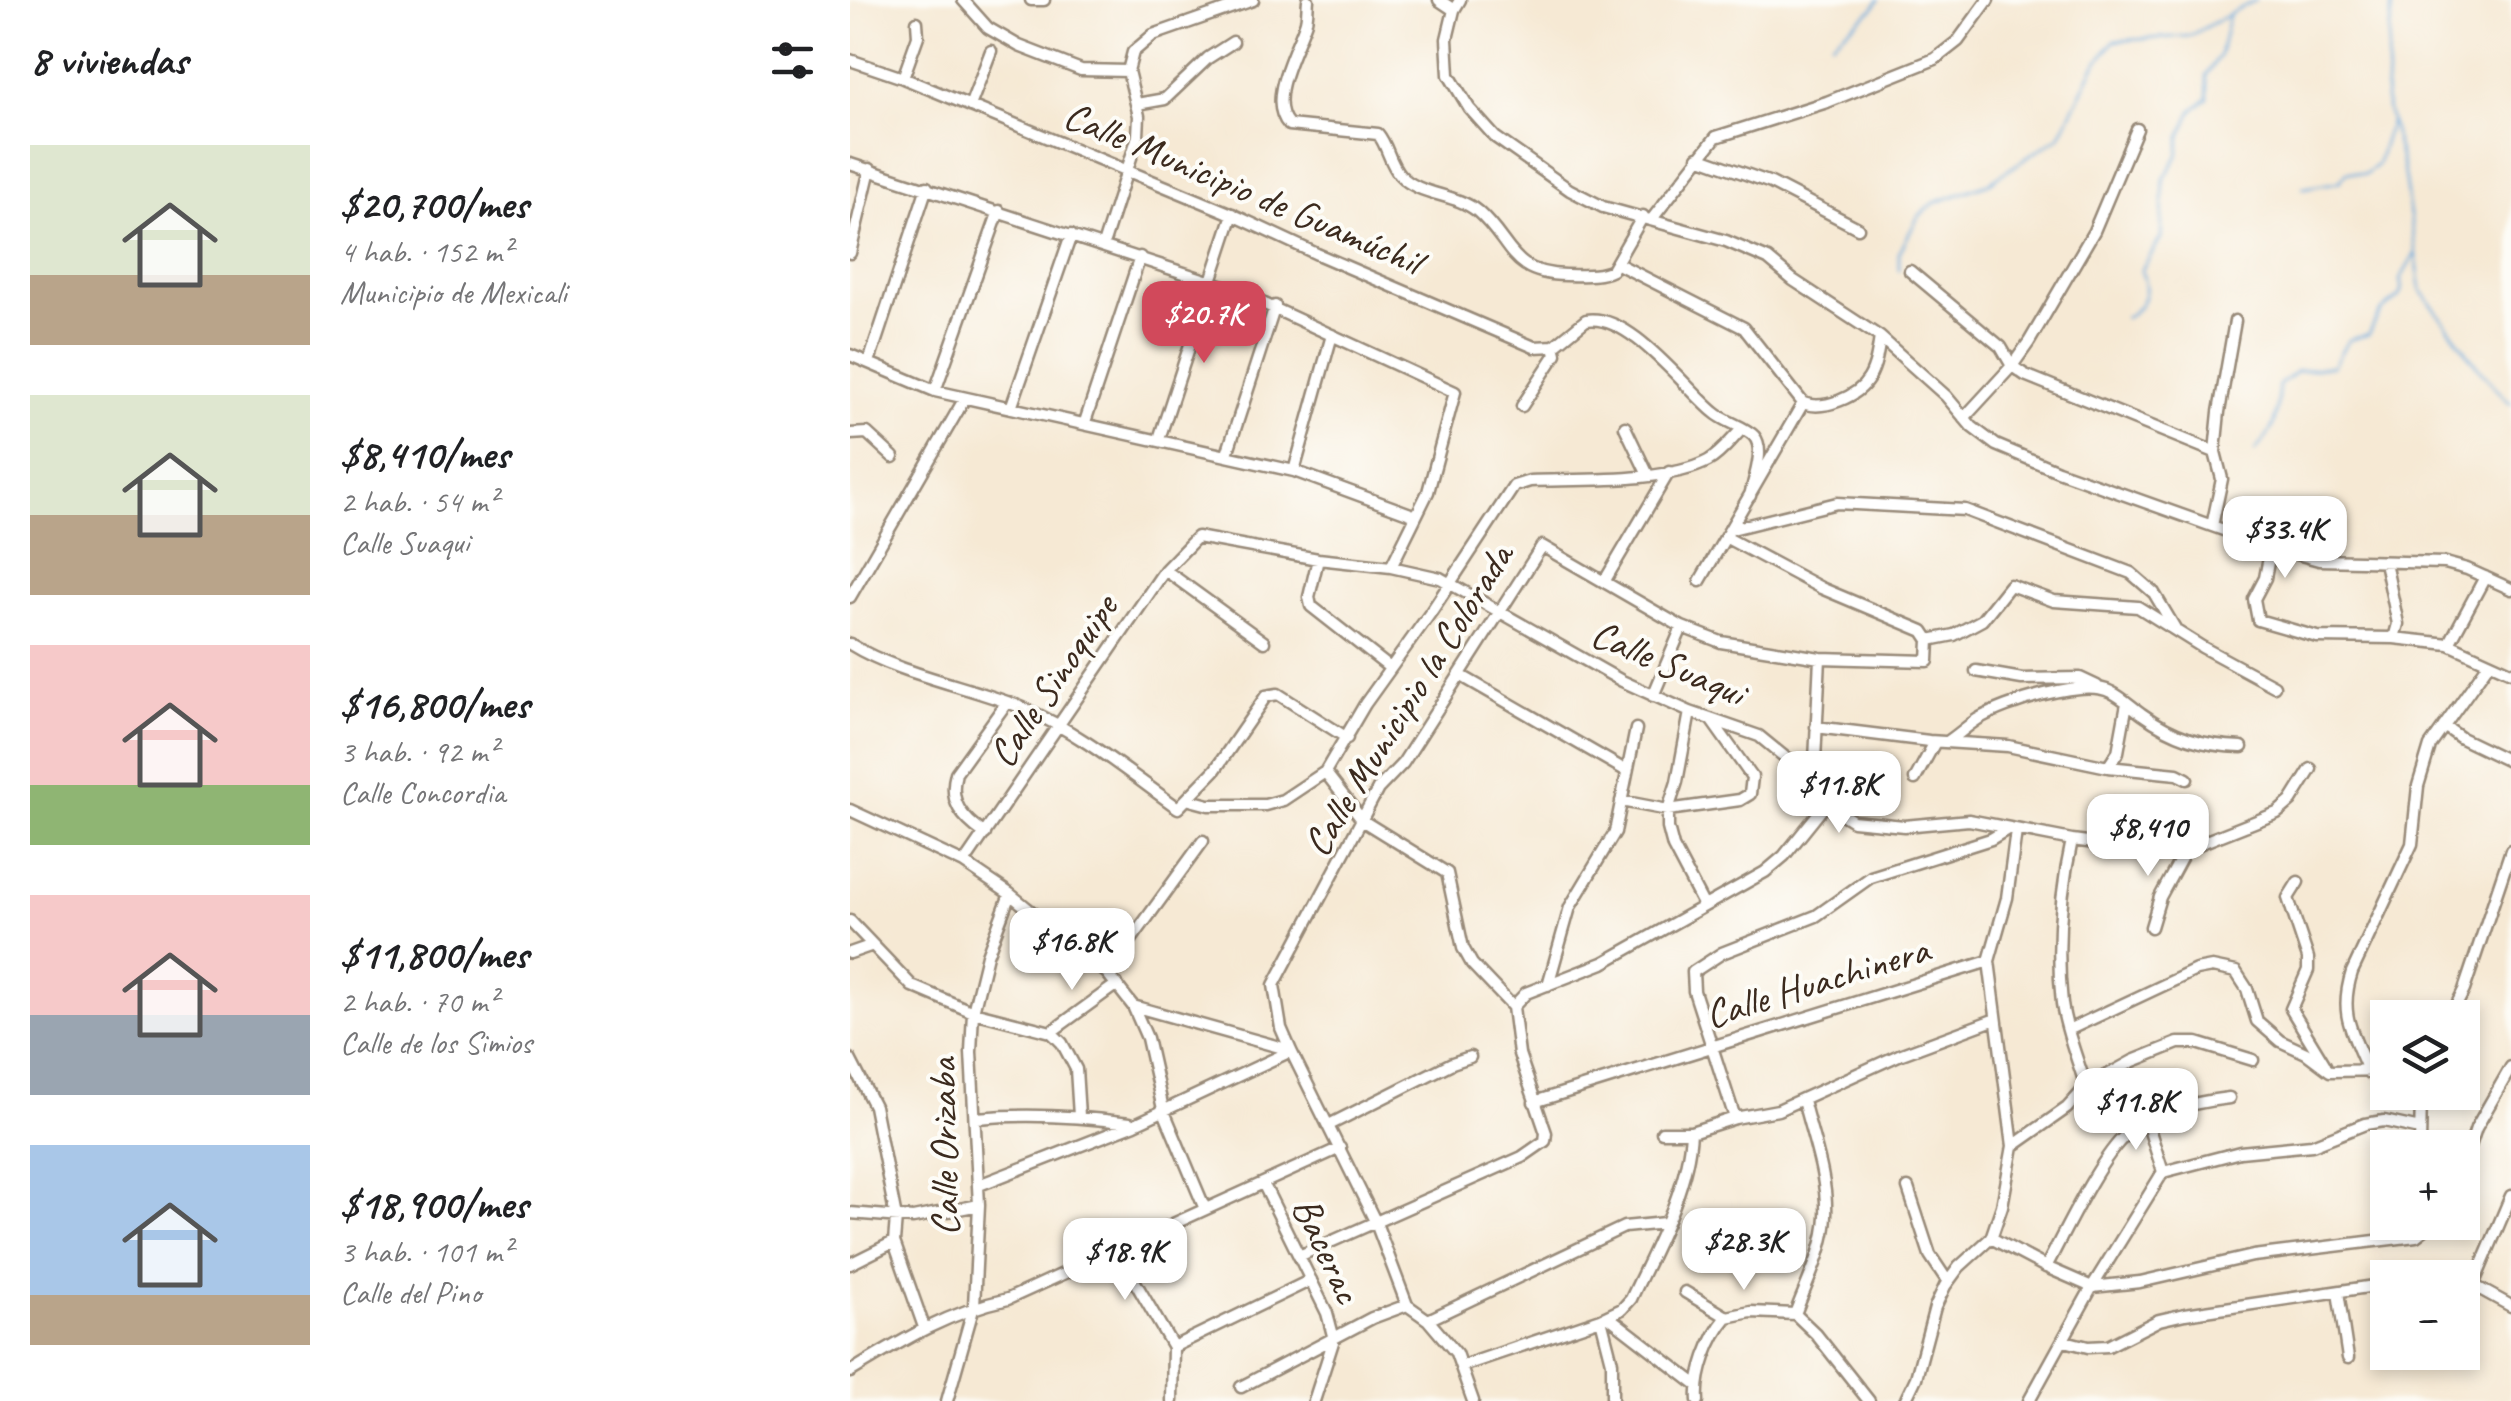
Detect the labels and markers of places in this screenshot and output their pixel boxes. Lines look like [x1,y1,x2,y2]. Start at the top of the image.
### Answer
pin: $20.7K [1123,281,1285,366]
pin: $33.4K [2204,496,2366,581]
pin: $11.8K [1758,751,1920,836]
pin: $8,410 [2067,794,2229,879]
pin: $16.8K [991,908,1153,993]
pin: $11.8K [2055,1068,2217,1153]
pin: $28.3K [1663,1208,1825,1293]
pin: $18.9K [1044,1218,1206,1303]

